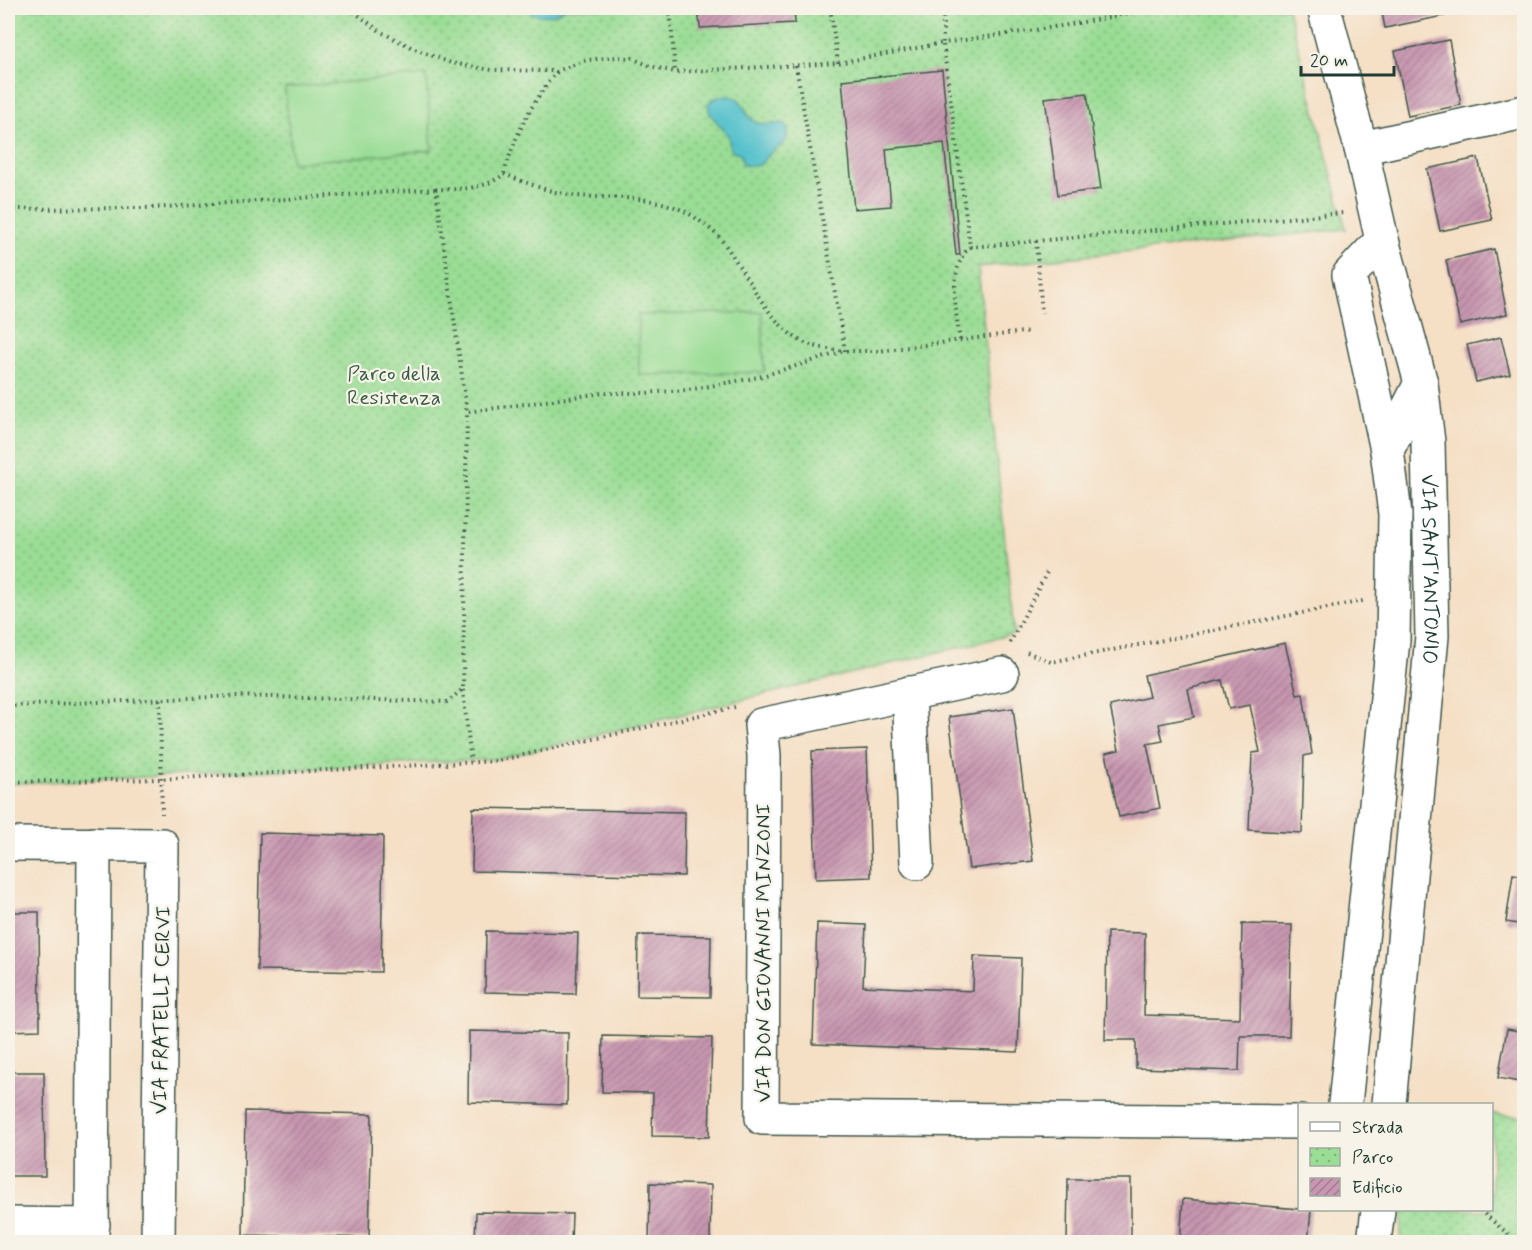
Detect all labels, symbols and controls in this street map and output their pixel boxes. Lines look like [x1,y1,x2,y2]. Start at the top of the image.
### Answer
scale bar [1301,39,1394,77]
text: 20 m [1310,49,1348,73]
park label: Parco della Resistenza [347,360,441,412]
street label: VIA SANT'ANTONIO [1414,474,1445,665]
street label: VIA DON GIOVANNI MINZONI [750,803,778,1103]
street label: VIA FRATELLI CERVI [146,905,178,1115]
legend [1298,1103,1493,1211]
text: Strada [1352,1116,1403,1140]
text: Parco [1352,1146,1393,1170]
text: Edificio [1352,1176,1403,1200]

